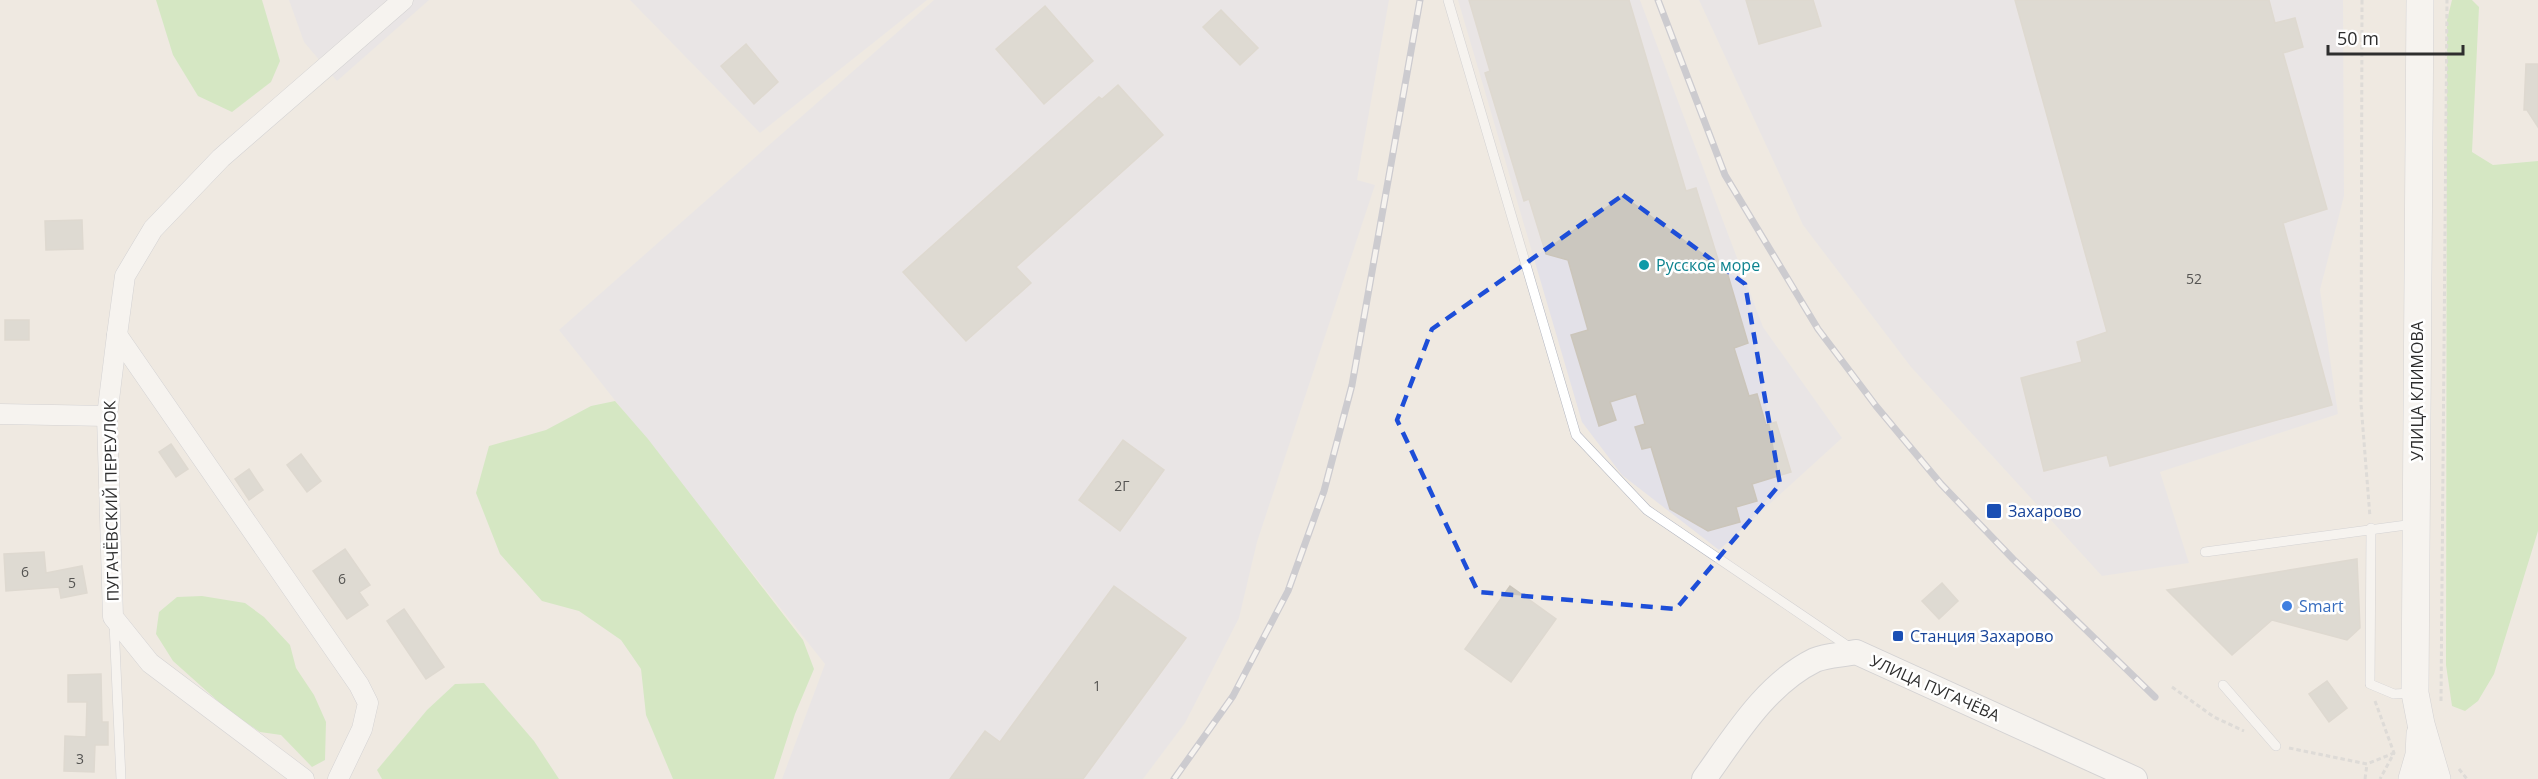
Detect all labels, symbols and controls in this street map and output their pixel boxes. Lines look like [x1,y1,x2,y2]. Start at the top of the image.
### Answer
scale bar [2328,18,2463,56]
text: 50 m [2337,26,2379,50]
place label: Русское море [1656,254,1760,276]
marker: Русское море [1637,258,1651,272]
house number: 52 [2186,269,2202,288]
street label: УЛИЦА КЛИМОВА [2406,320,2428,461]
street label: ПУГАЧЁВСКИЙ ПЕРЕУЛОК [98,400,124,602]
house number: 2Г [1114,476,1130,495]
place label: Захарово [2008,500,2082,522]
marker: Захарово [1985,502,2003,520]
house number: 6 [21,562,29,581]
house number: 6 [338,569,346,588]
house number: 5 [68,573,76,592]
place label: Smart [2299,595,2344,617]
marker: Smart [2280,599,2294,613]
place label: Станция Захарово [1910,625,2054,647]
marker: Станция Захарово [1891,629,1905,643]
street label: УЛИЦА ПУГАЧЁВА [1867,650,2004,727]
house number: 1 [1093,676,1101,695]
house number: 3 [76,749,84,768]

